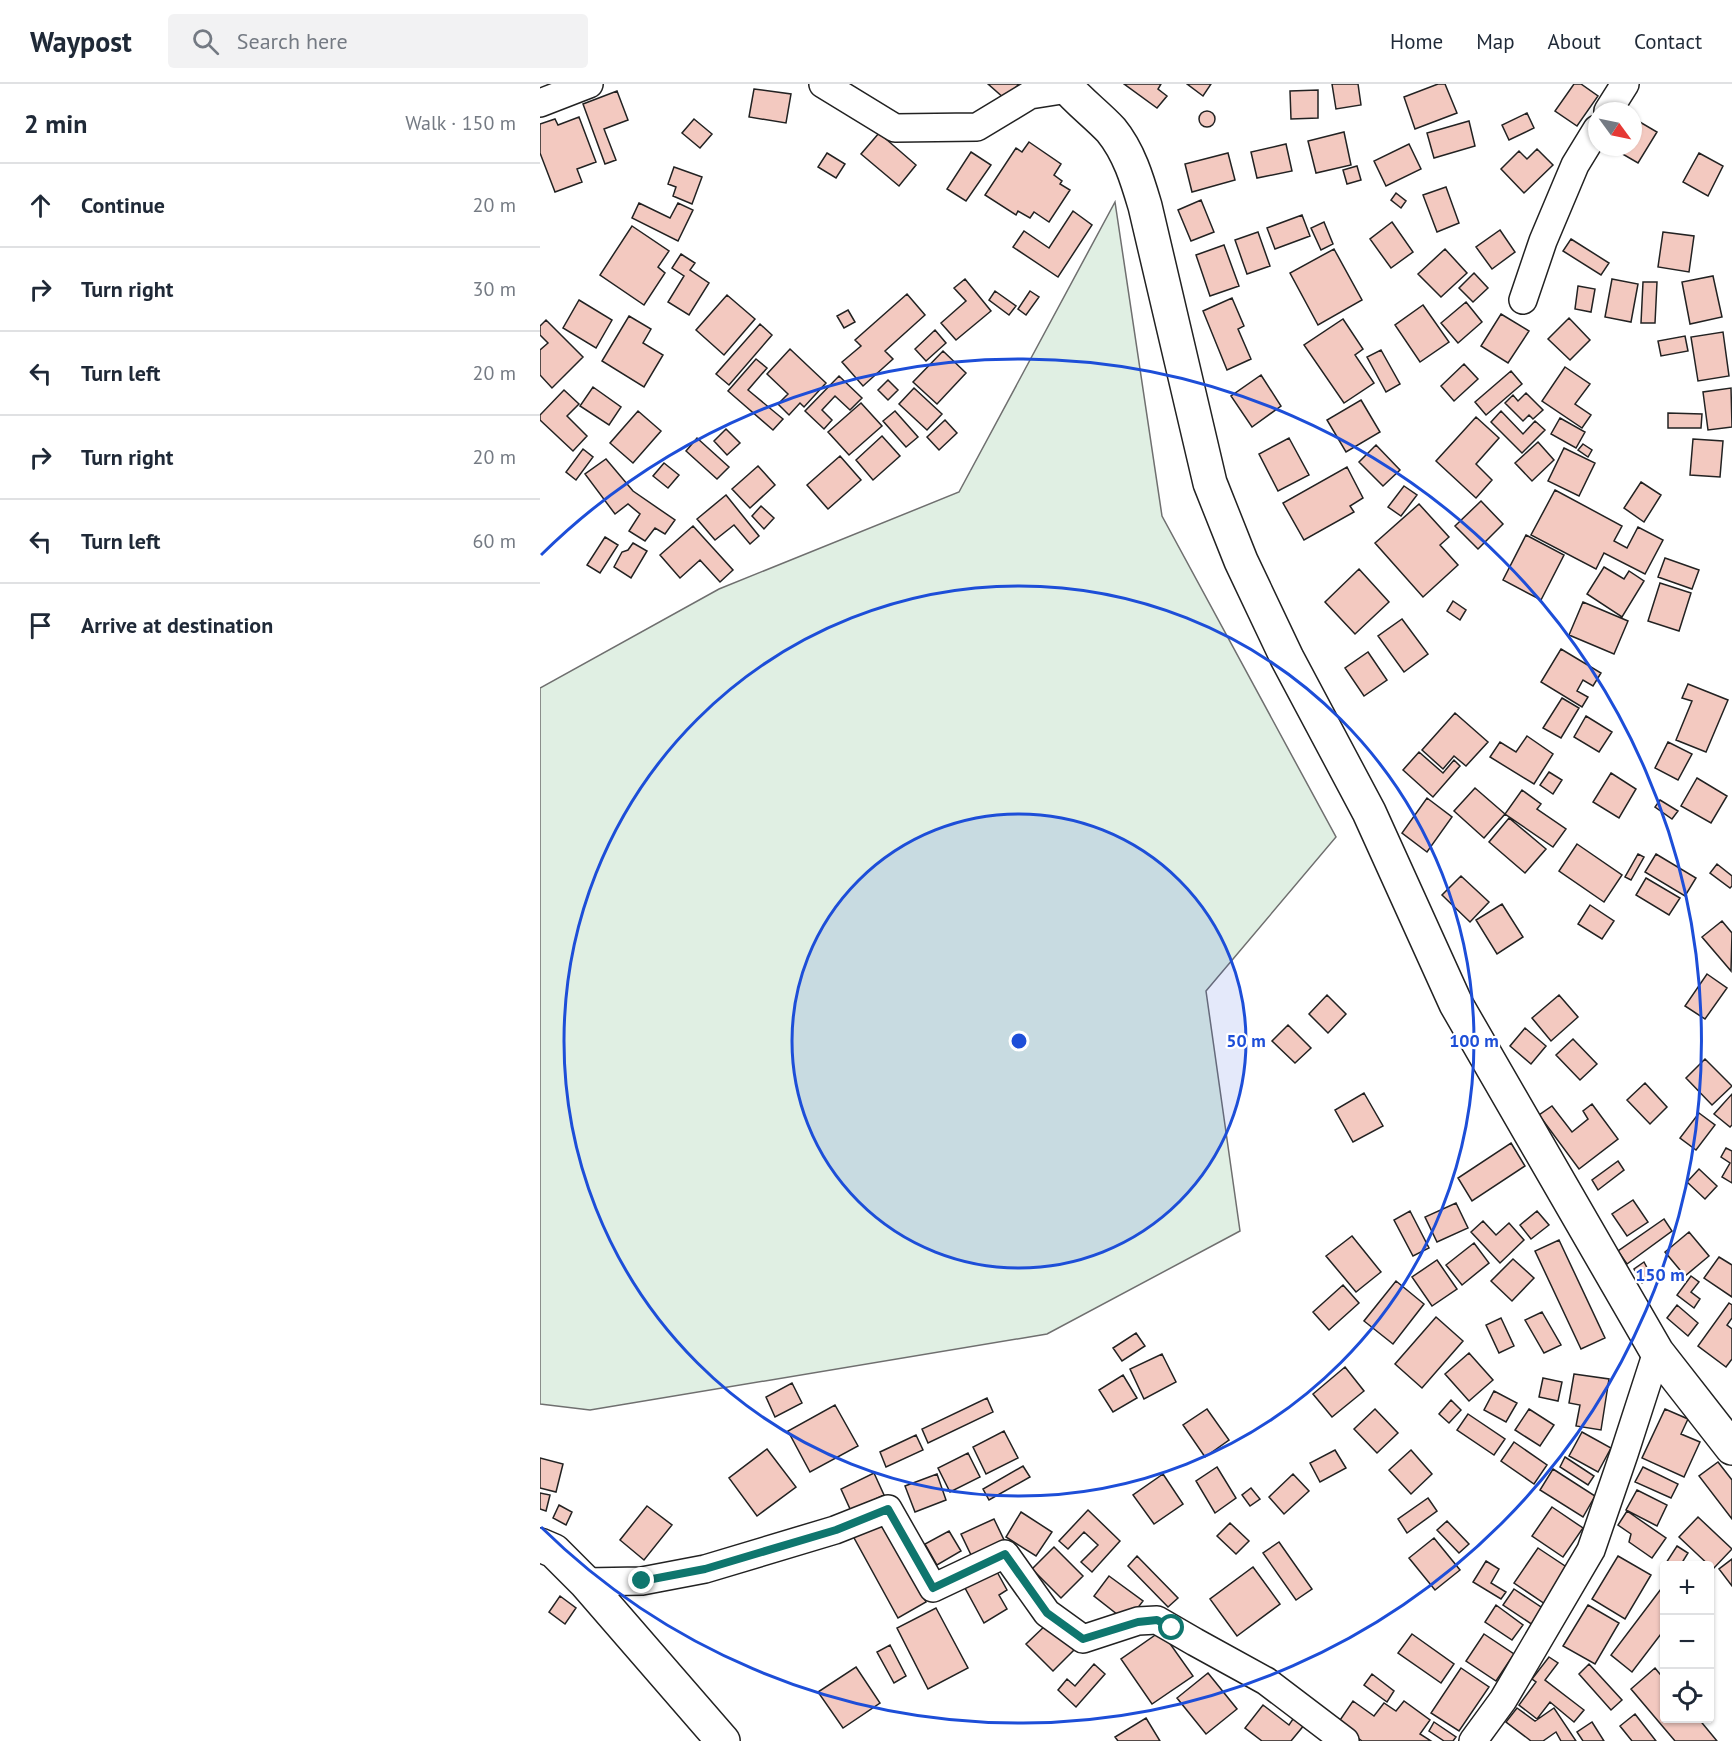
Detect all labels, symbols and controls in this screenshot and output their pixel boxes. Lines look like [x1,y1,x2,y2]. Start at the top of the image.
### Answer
search box [168,14,588,68]
text: Waypost [30,23,132,60]
icon: search [189,25,222,58]
text: Search here [237,27,348,55]
text: Home [1390,28,1443,55]
text: Map [1476,28,1515,55]
text: About [1548,28,1601,55]
text: Contact [1634,28,1702,55]
north arrow [1588,102,1642,156]
text: 2 min [24,107,87,140]
text: Walk · 150 m [405,110,516,136]
icon: ahead [24,189,57,222]
text: Continue [81,191,165,219]
text: 20 m [473,192,516,218]
icon: right [24,273,57,306]
text: Turn right [81,275,173,303]
text: 30 m [473,276,516,302]
icon: left [24,357,57,390]
text: Turn left [81,359,161,387]
text: 20 m [473,360,516,386]
icon: right [24,441,57,474]
text: Turn right [81,443,173,471]
text: 20 m [473,444,516,470]
icon: left [24,525,57,558]
text: Turn left [81,527,161,555]
text: 60 m [473,528,516,554]
icon: arrive [24,609,57,642]
text: Arrive at destination [81,611,273,639]
text: 50 m [1226,1029,1266,1052]
text: 100 m [1449,1029,1499,1052]
centre of rings [1009,1031,1029,1051]
text: 150 m [1635,1263,1685,1286]
map controls [1660,1561,1714,1723]
button: + [1660,1561,1714,1615]
route end [628,1567,654,1593]
route start [1158,1614,1184,1640]
button: − [1660,1615,1714,1669]
button: locate [1660,1669,1714,1723]

